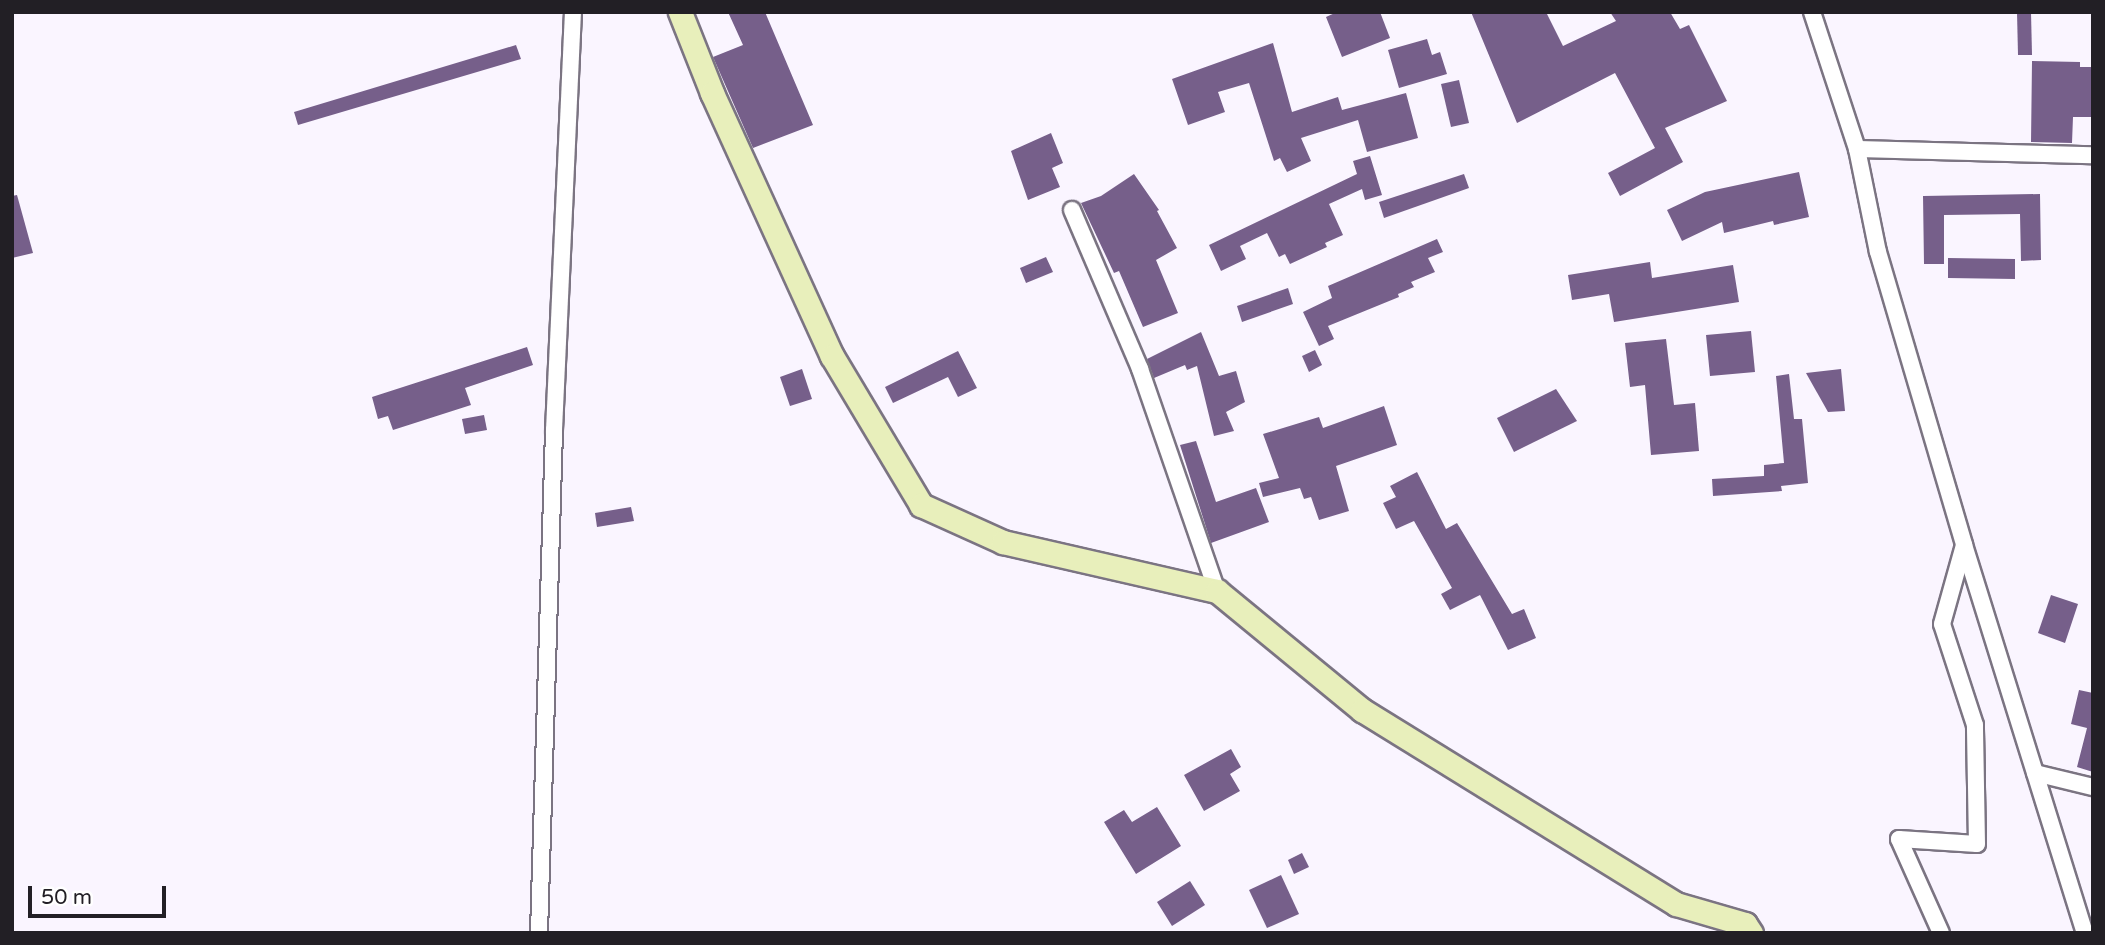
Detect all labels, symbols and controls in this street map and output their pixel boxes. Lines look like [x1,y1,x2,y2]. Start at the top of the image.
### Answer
scale bar [32,872,170,916]
text: 50 m [41,885,92,910]

